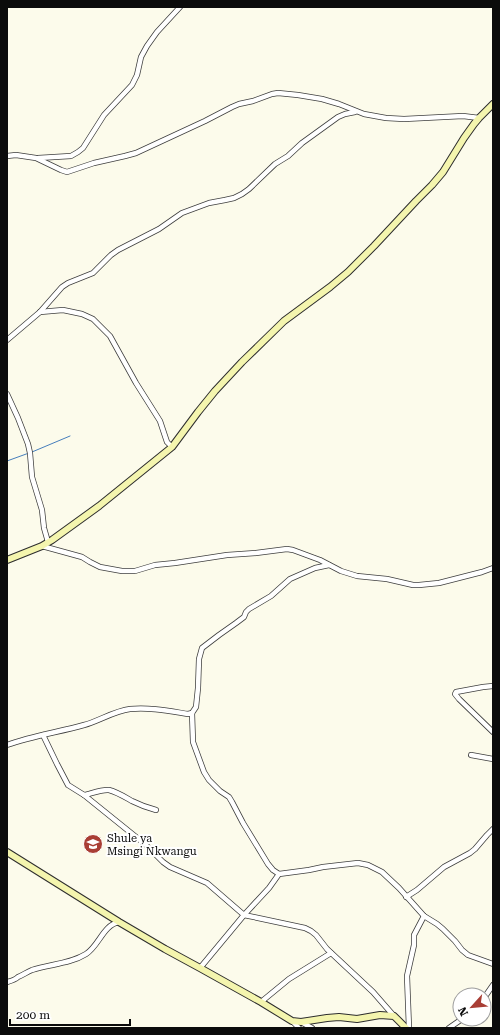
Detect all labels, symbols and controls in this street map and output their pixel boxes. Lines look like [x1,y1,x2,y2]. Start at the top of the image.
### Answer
place label: Shule ya Msingi Nkwangu [107,832,197,858]
school or university icon: Shule ya Msingi Nkwangu [82,833,104,855]
north arrow [452,987,492,1027]
scale bar [10,1001,130,1027]
text: N [456,1004,471,1018]
text: 200 m [16,1008,50,1022]

